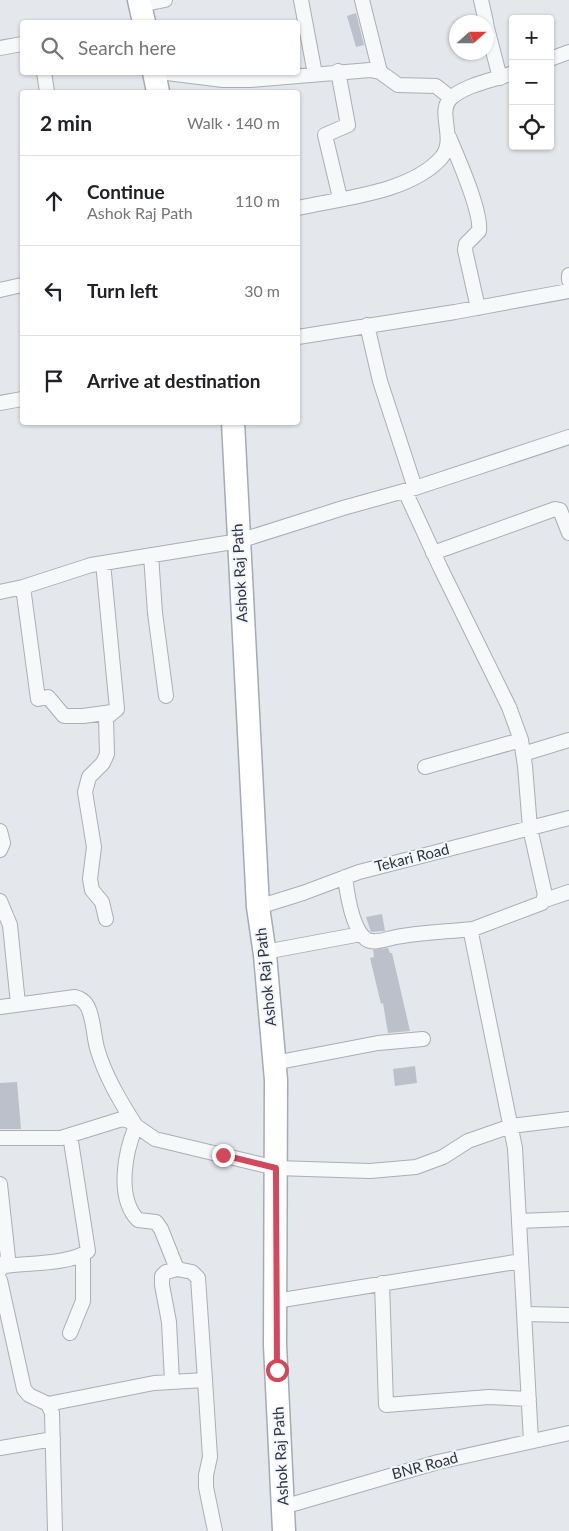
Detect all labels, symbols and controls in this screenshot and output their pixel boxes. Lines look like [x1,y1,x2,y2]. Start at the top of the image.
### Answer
north arrow [449,15,494,60]
map controls [509,15,554,150]
button: + [509,15,554,60]
search box [20,20,300,75]
icon: search [38,34,66,62]
text: Search here [78,36,176,59]
button: − [509,60,554,105]
button: locate [509,105,554,150]
text: 2 min [40,110,92,135]
text: Walk · 140 m [187,113,280,132]
text: Continue [87,180,165,203]
icon: ahead [40,187,68,215]
text: 110 m [235,191,280,210]
text: Ashok Raj Path [87,203,193,222]
icon: left [40,277,68,305]
text: Turn left [87,279,158,302]
text: 30 m [244,281,280,300]
icon: arrive [40,367,68,395]
text: Arrive at destination [87,369,260,392]
street label: Ashok Raj Path [227,523,251,623]
street label: Tekari Road [373,839,451,875]
street label: Ashok Raj Path [251,927,279,1027]
route end [212,1144,235,1167]
route start [266,1359,289,1382]
street label: Ashok Raj Path [268,1406,292,1506]
street label: BNR Road [390,1448,460,1482]

